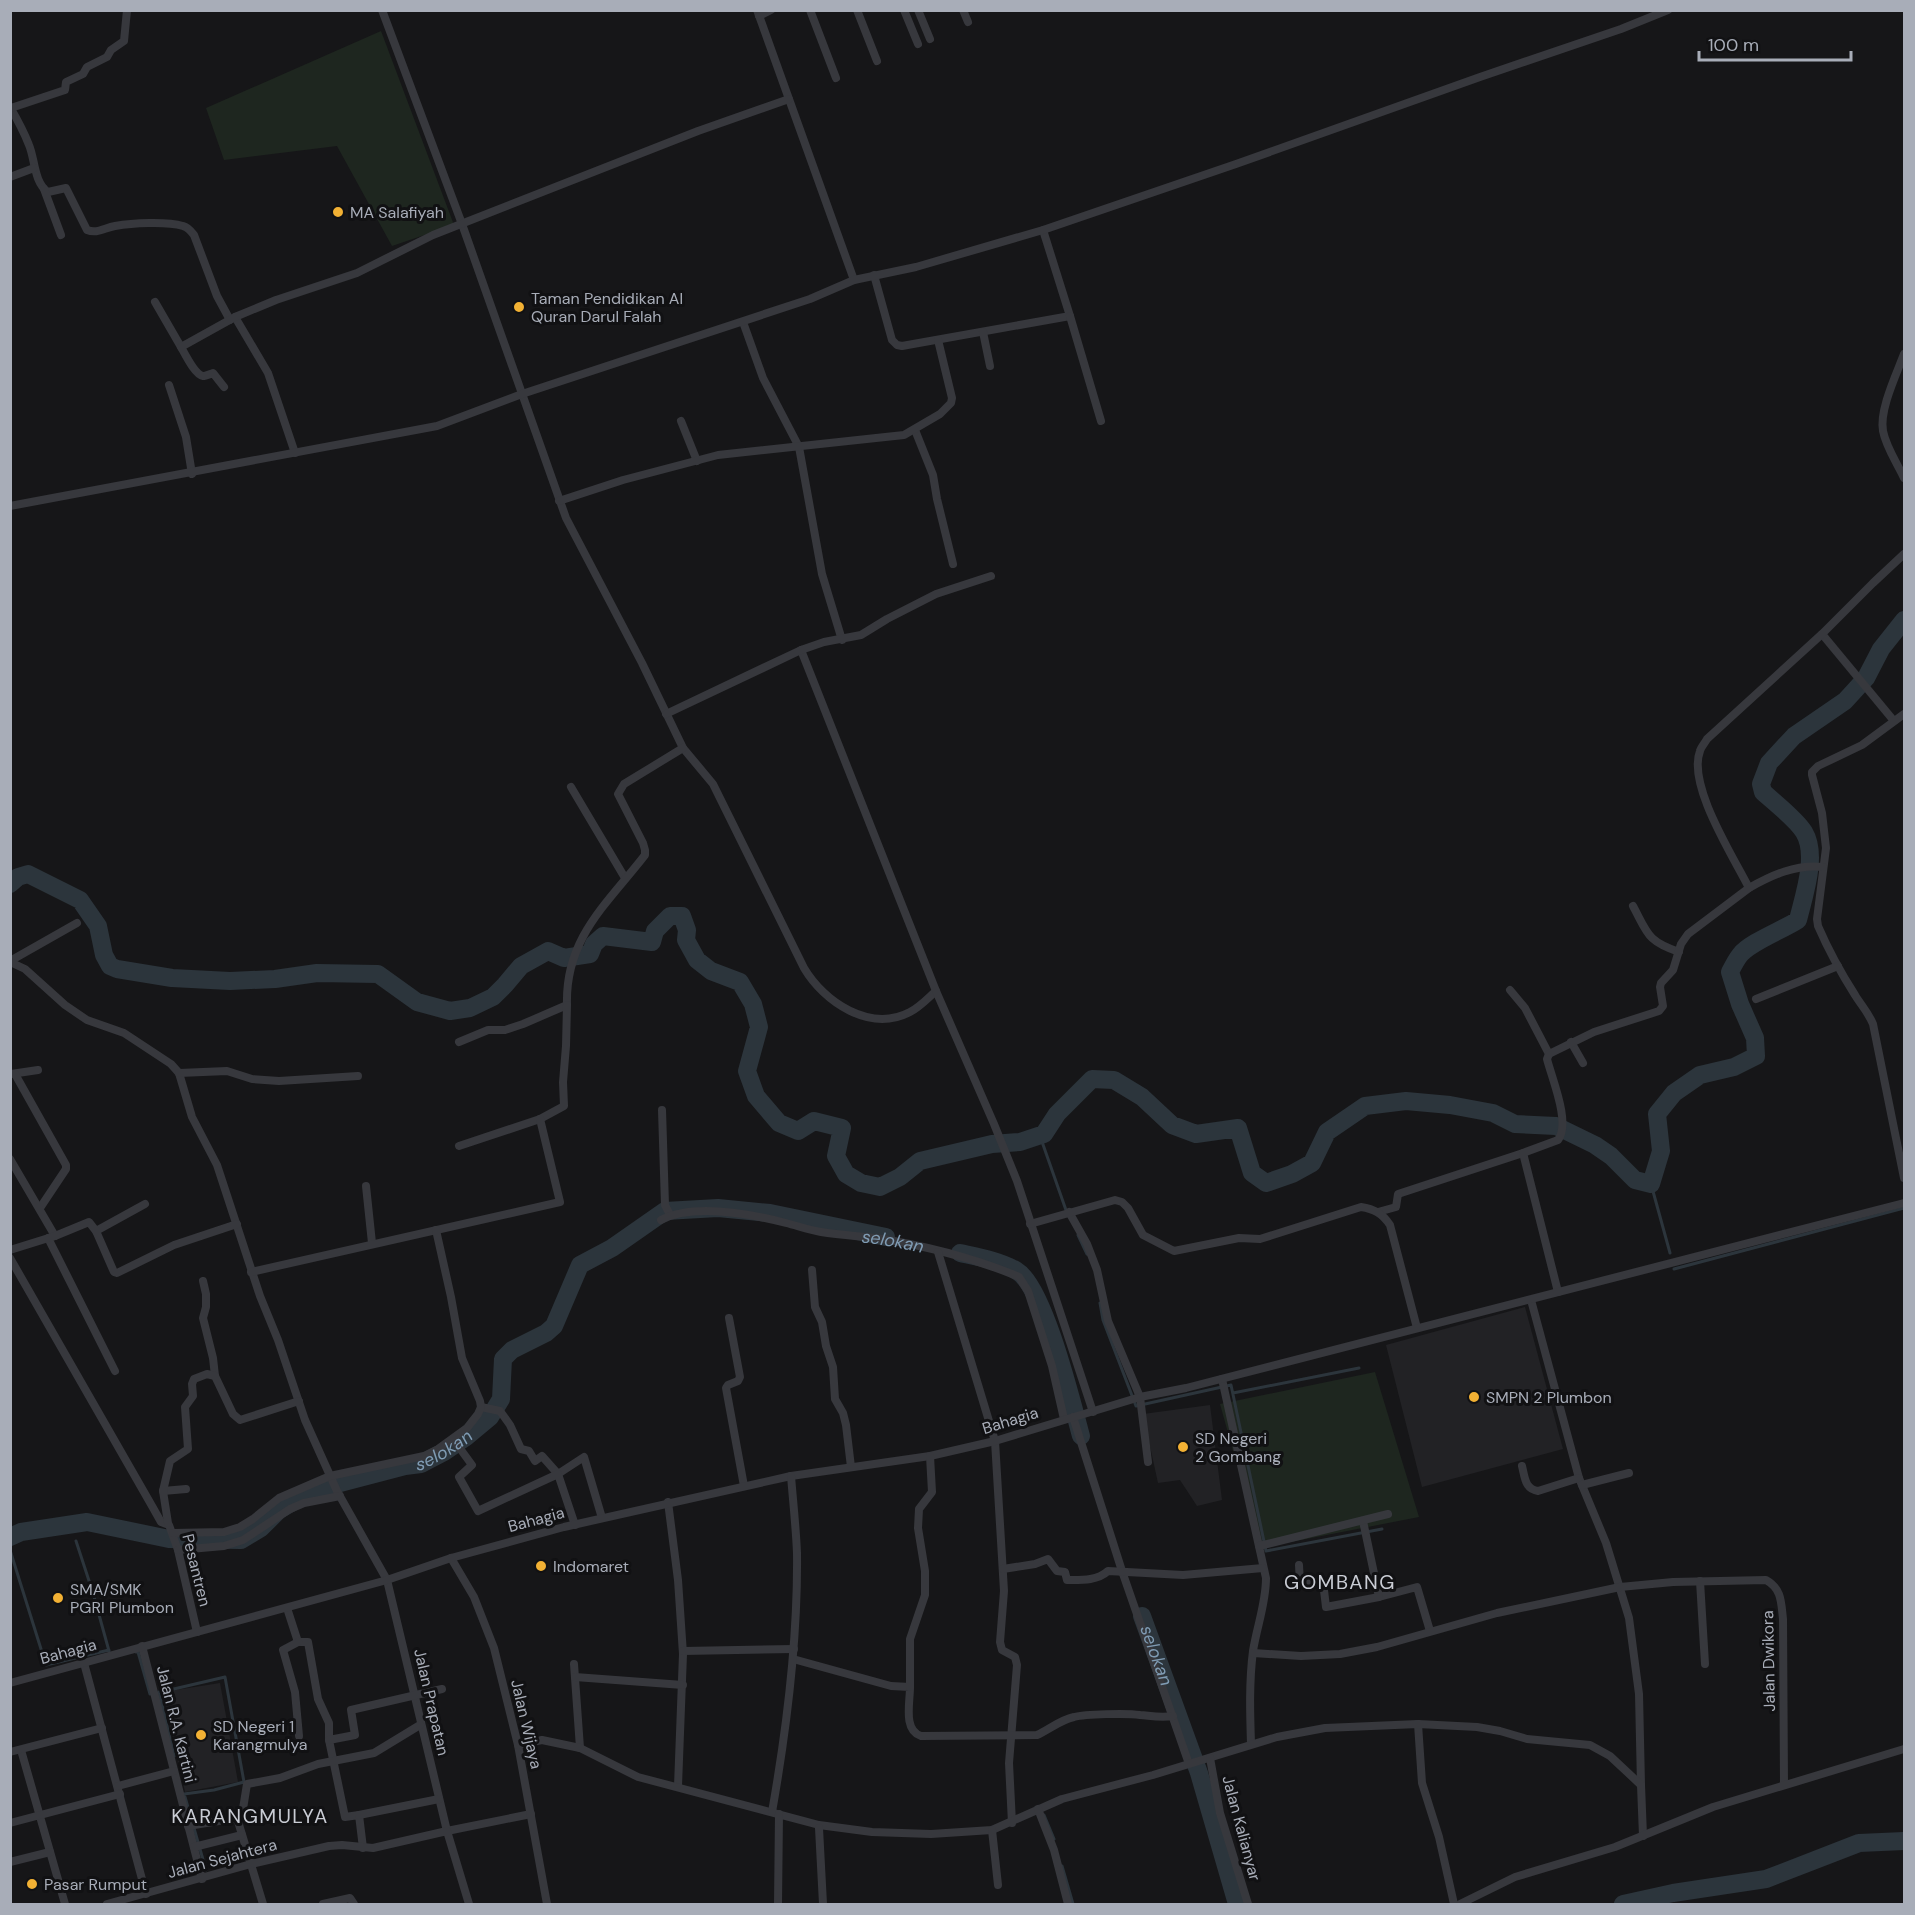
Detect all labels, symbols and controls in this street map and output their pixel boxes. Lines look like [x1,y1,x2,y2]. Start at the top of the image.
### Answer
scale bar [1699,24,1850,62]
text: 100 m [1708,33,1759,57]
place label: MA Salafiyah [350,202,444,223]
marker: MA Salafiyah [331,205,345,219]
place label: Taman Pendidikan Al Quran Darul Falah [531,288,683,327]
marker: Taman Pendidikan Al Quran Darul Falah [512,300,526,314]
water label: selokan [861,1225,926,1259]
place label: SMPN 2 Plumbon [1486,1387,1612,1408]
marker: SMPN 2 Plumbon [1467,1390,1481,1404]
street label: Bahagia [979,1402,1041,1439]
water label: selokan [415,1424,478,1477]
place label: SD Negeri 2 Gombang [1195,1428,1281,1467]
marker: SD Negeri 2 Gombang [1176,1440,1190,1454]
street label: Bahagia [506,1502,567,1537]
street label: Pesantren [177,1532,216,1609]
place label: Indomaret [553,1556,629,1577]
marker: Indomaret [534,1559,548,1573]
district label: GOMBANG [1284,1569,1396,1595]
place label: SMA/SMK PGRI Plumbon [70,1579,174,1618]
marker: SMA/SMK PGRI Plumbon [51,1591,65,1605]
street label: Jalan Dwikora [1757,1610,1780,1712]
water label: selokan [1134,1622,1178,1689]
street label: Bahagia [38,1634,99,1669]
street label: Jalan Prapatan [409,1647,454,1758]
street label: Jalan R.A. Kartini [152,1663,201,1785]
street label: Jalan Wijaya [506,1677,547,1771]
place label: SD Negeri 1 Karangmulya [213,1716,308,1755]
marker: SD Negeri 1 Karangmulya [194,1728,208,1742]
street label: Jalan Kalianyar [1217,1773,1266,1883]
district label: KARANGMULYA [171,1803,329,1829]
street label: Jalan Sejahtera [165,1834,279,1883]
place label: Pasar Rumput [44,1874,147,1895]
marker: Pasar Rumput [25,1877,39,1891]

